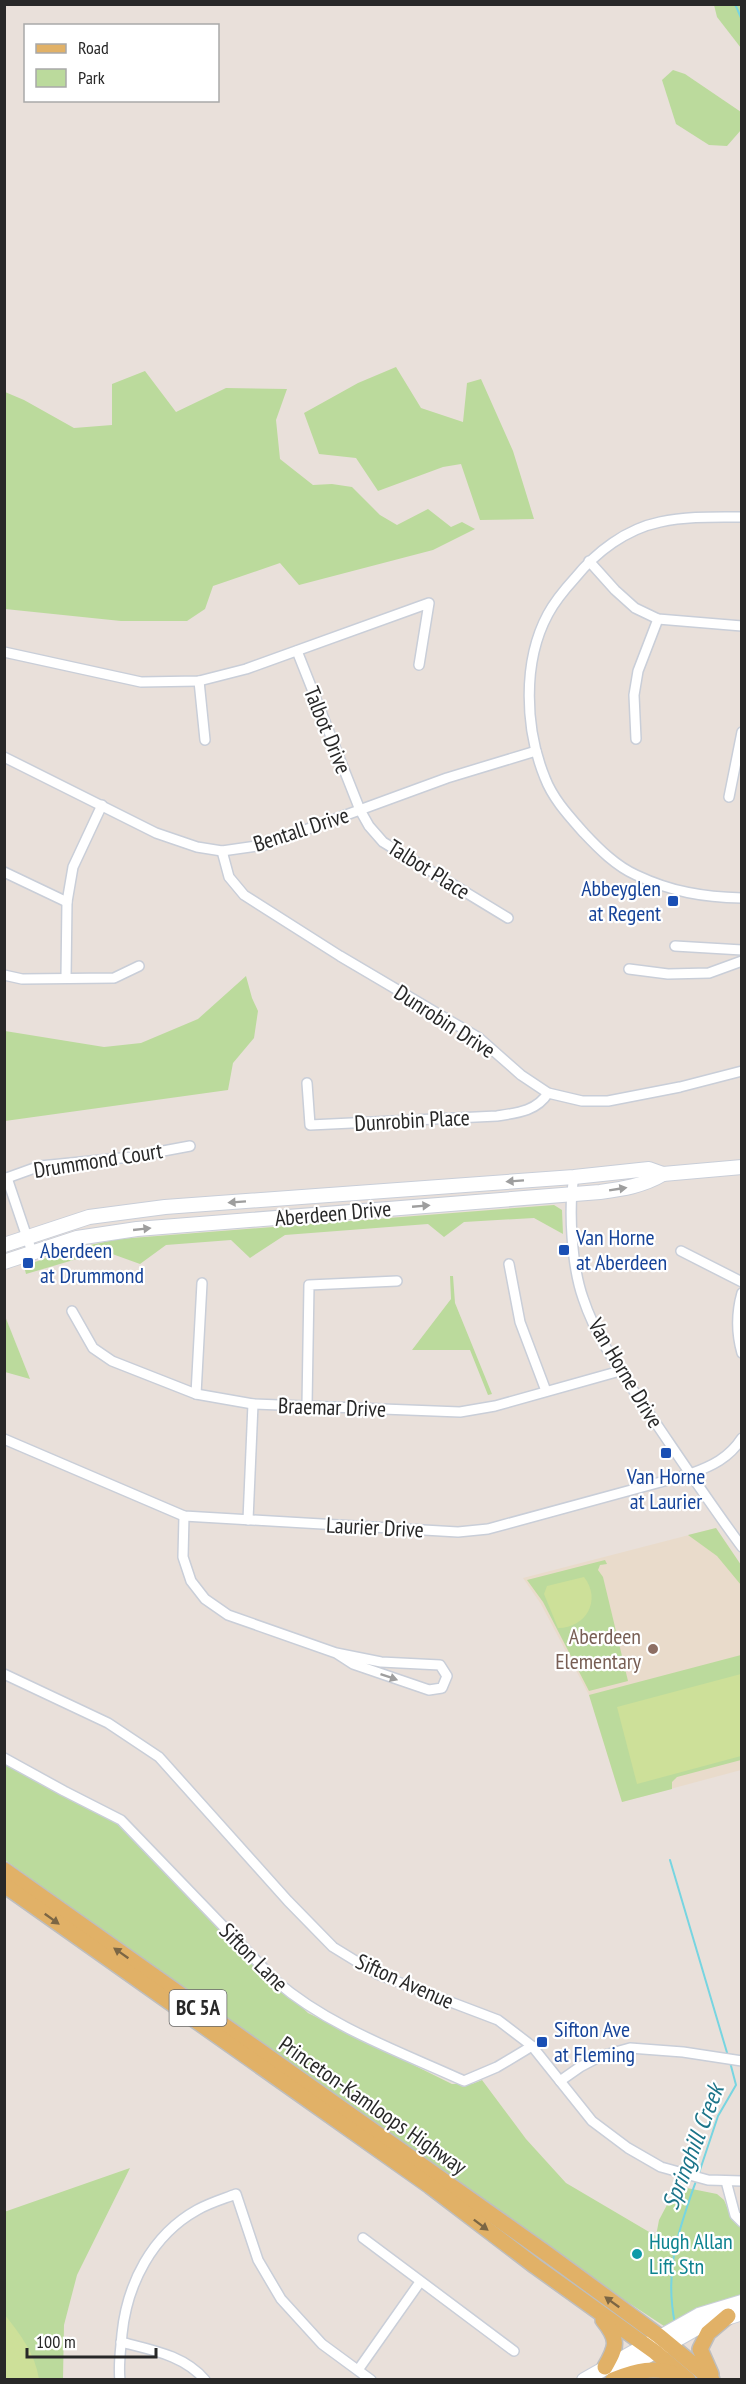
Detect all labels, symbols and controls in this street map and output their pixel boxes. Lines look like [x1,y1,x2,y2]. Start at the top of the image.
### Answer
legend [24,24,219,102]
text: Road [78,36,109,59]
text: Park [78,66,105,89]
street label: Talbot Drive [298,682,358,778]
street label: Bentall Drive [250,800,352,858]
street label: Talbot Place [383,833,475,905]
place label: Abbeyglen at Regent [581,874,661,927]
marker: Abbeyglen at Regent [666,894,680,908]
street label: Dunrobin Drive [389,978,501,1064]
street label: Dunrobin Place [354,1103,470,1137]
street label: Drummond Court [31,1136,165,1184]
one-way arrow [506,1176,525,1186]
one-way arrow [609,1185,628,1194]
street label: Aberdeen Drive [274,1194,392,1232]
one-way arrow [228,1197,247,1207]
one-way arrow [411,1201,430,1211]
place label: Van Horne at Aberdeen [575,1223,667,1276]
one-way arrow [133,1224,152,1234]
place label: Aberdeen at Drummond [40,1236,144,1289]
marker: Van Horne at Aberdeen [557,1243,571,1257]
marker: Aberdeen at Drummond [21,1256,35,1270]
street label: Van Horne Drive [582,1312,670,1433]
street label: Braemar Drive [278,1391,386,1423]
marker: Van Horne at Laurier [659,1446,673,1460]
place label: Van Horne at Laurier [626,1462,705,1515]
street label: Laurier Drive [325,1510,425,1544]
place label: Aberdeen Elementary [555,1622,642,1675]
marker: Aberdeen Elementary [646,1642,660,1656]
one-way arrow [380,1672,398,1682]
one-way arrow [44,1913,60,1925]
street label: Sifton Lane [214,1917,294,1997]
one-way arrow [114,1947,130,1959]
street label: Sifton Avenue [352,1947,458,2015]
road number: BC 5A [170,1990,226,2026]
place label: Sifton Ave at Fleming [554,2015,635,2068]
street label: Princeton-Kamloops Highway [274,2030,473,2181]
marker: Sifton Ave at Fleming [535,2035,549,2049]
water label: Springhill Creek [654,2077,732,2214]
one-way arrow [473,2219,489,2232]
place label: Hugh Allan Lift Stn [649,2227,733,2280]
marker: Hugh Allan Lift Stn [630,2247,644,2261]
one-way arrow [605,2296,620,2308]
scale bar [27,2321,156,2359]
text: 100 m [36,2330,76,2353]

